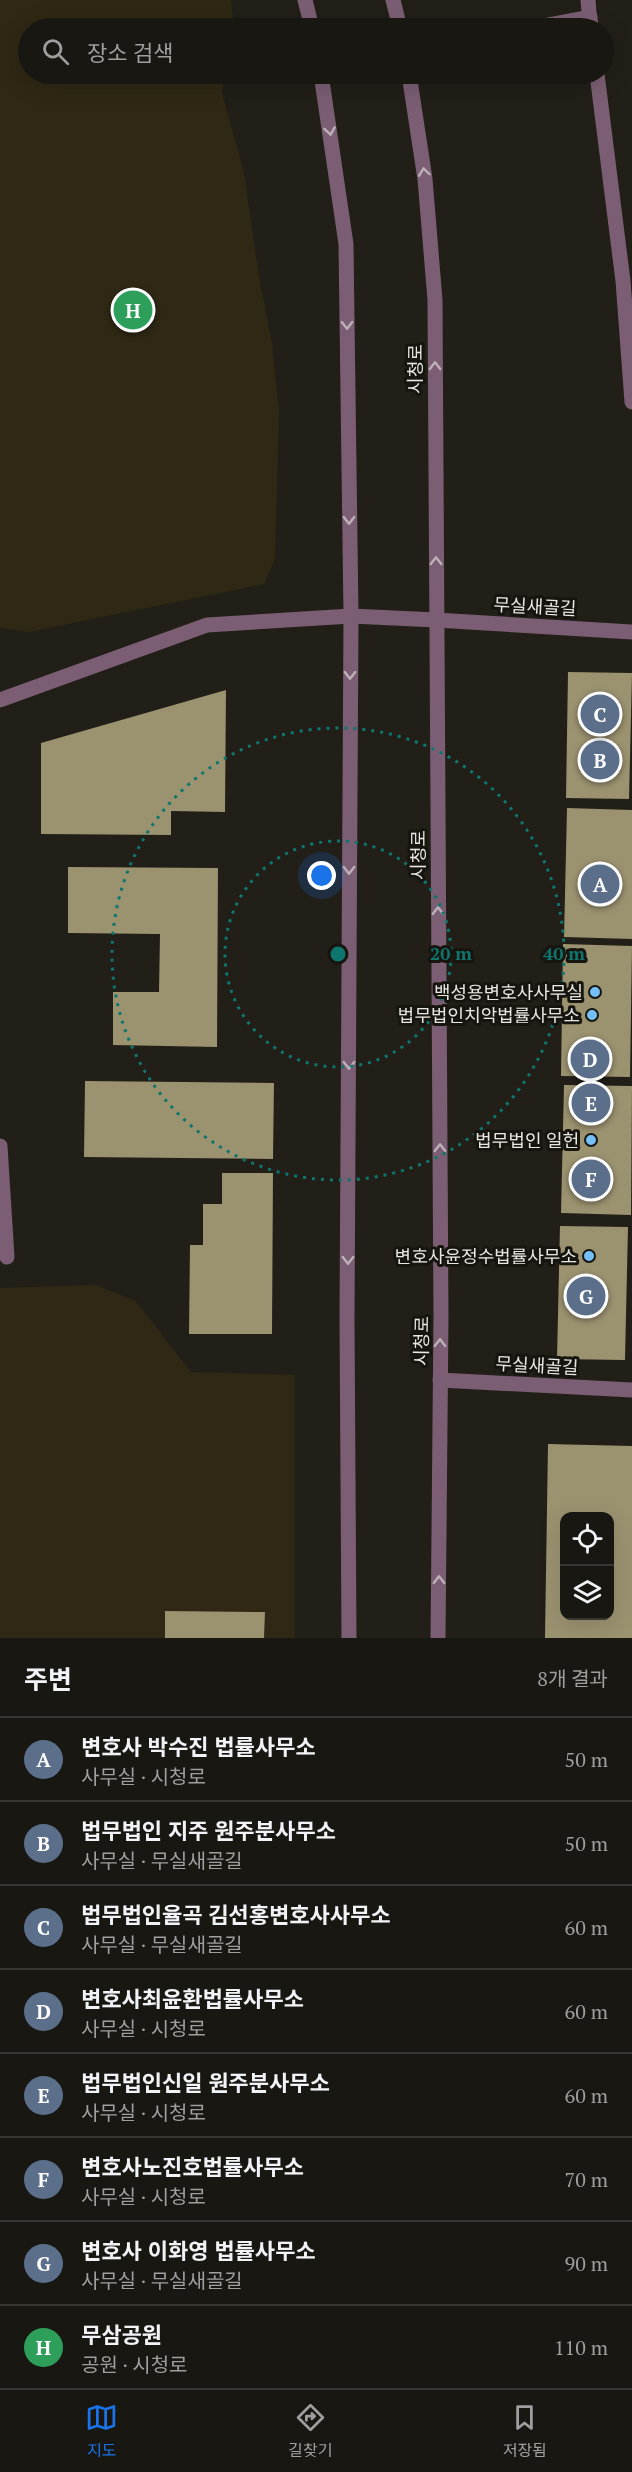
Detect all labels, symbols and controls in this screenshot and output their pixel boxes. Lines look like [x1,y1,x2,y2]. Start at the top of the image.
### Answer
search box [18,18,614,84]
icon: search [39,35,72,68]
text: 장소 검색 [87,38,173,67]
one-way arrow [324,127,336,136]
one-way arrow [418,167,430,176]
pin: H [114,288,152,332]
one-way arrow [341,321,353,330]
street label: 시청로 [403,344,427,394]
one-way arrow [429,362,441,371]
one-way arrow [343,516,355,525]
one-way arrow [430,557,442,566]
street label: 무실새골길 [493,592,577,620]
one-way arrow [344,670,356,679]
pin: C [580,692,620,736]
pin: B [580,738,620,783]
street label: 시청로 [406,830,430,880]
your location [307,861,336,890]
pin: A [580,862,620,906]
one-way arrow [343,865,355,874]
one-way arrow [432,906,444,915]
text: 20 m [430,941,472,965]
text: 40 m [543,941,585,965]
centre of rings [328,944,348,964]
place label: 백성용변호사사무실 [434,980,583,1004]
marker: 백성용변호사사무실 [588,985,602,999]
place label: 법무법인치악법률사무소 [398,1003,580,1027]
marker: 법무법인치악법률사무소 [585,1008,599,1022]
pin: D [570,1036,610,1082]
one-way arrow [343,1060,355,1069]
pin: E [572,1080,610,1126]
place label: 법무법인 일헌 [475,1128,579,1152]
marker: 법무법인 일헌 [584,1133,598,1147]
one-way arrow [434,1143,446,1152]
pin: F [572,1156,610,1202]
place label: 변호사윤정수법률사무소 [395,1244,577,1268]
marker: 변호사윤정수법률사무소 [582,1249,596,1263]
one-way arrow [342,1255,354,1264]
pin: G [566,1274,606,1318]
street label: 시청로 [409,1316,433,1366]
one-way arrow [434,1338,446,1347]
street label: 무실새골길 [495,1351,579,1379]
map controls [560,1512,614,1620]
button: locate [560,1512,614,1566]
button: layers [560,1566,614,1620]
one-way arrow [433,1575,445,1584]
text: 주변 [24,1662,72,1696]
text: 8개 결과 [537,1665,608,1692]
text: 변호사 박수진 법률사무소 [81,1732,316,1761]
text: A [36,1746,51,1773]
text: 50 m [565,1746,608,1773]
text: 사무실 · 시청로 [81,1763,206,1790]
text: 법무법인 지주 원주분사무소 [81,1816,336,1845]
text: B [37,1830,50,1857]
text: 50 m [565,1830,608,1857]
text: 사무실 · 무실새골길 [81,1847,243,1874]
text: 법무법인율곡 김선홍변호사사무소 [81,1900,391,1929]
text: C [37,1914,50,1941]
text: 60 m [565,1914,608,1941]
text: 사무실 · 무실새골길 [81,1931,243,1958]
text: 변호사최윤환법률사무소 [81,1984,304,2013]
text: D [36,1998,51,2025]
text: 60 m [565,1998,608,2025]
text: 사무실 · 시청로 [81,2015,206,2042]
text: 법무법인신일 원주분사무소 [81,2068,330,2097]
text: E [37,2082,50,2109]
text: 60 m [565,2082,608,2109]
text: 사무실 · 시청로 [81,2099,206,2126]
text: 변호사노진호법률사무소 [81,2152,304,2181]
text: F [38,2166,49,2193]
text: 70 m [565,2166,608,2193]
text: 사무실 · 시청로 [81,2183,206,2210]
text: 변호사 이화영 법률사무소 [81,2236,316,2265]
text: G [36,2250,51,2277]
text: 90 m [565,2250,608,2277]
text: 사무실 · 무실새골길 [81,2267,243,2294]
text: 무삼공원 [81,2320,162,2349]
text: H [36,2334,51,2361]
text: 110 m [554,2334,608,2361]
text: 공원 · 시청로 [81,2351,188,2378]
tab: 지도 [85,2401,118,2461]
tab: 길찾기 [288,2401,333,2461]
tab: 저장됨 [503,2401,547,2461]

